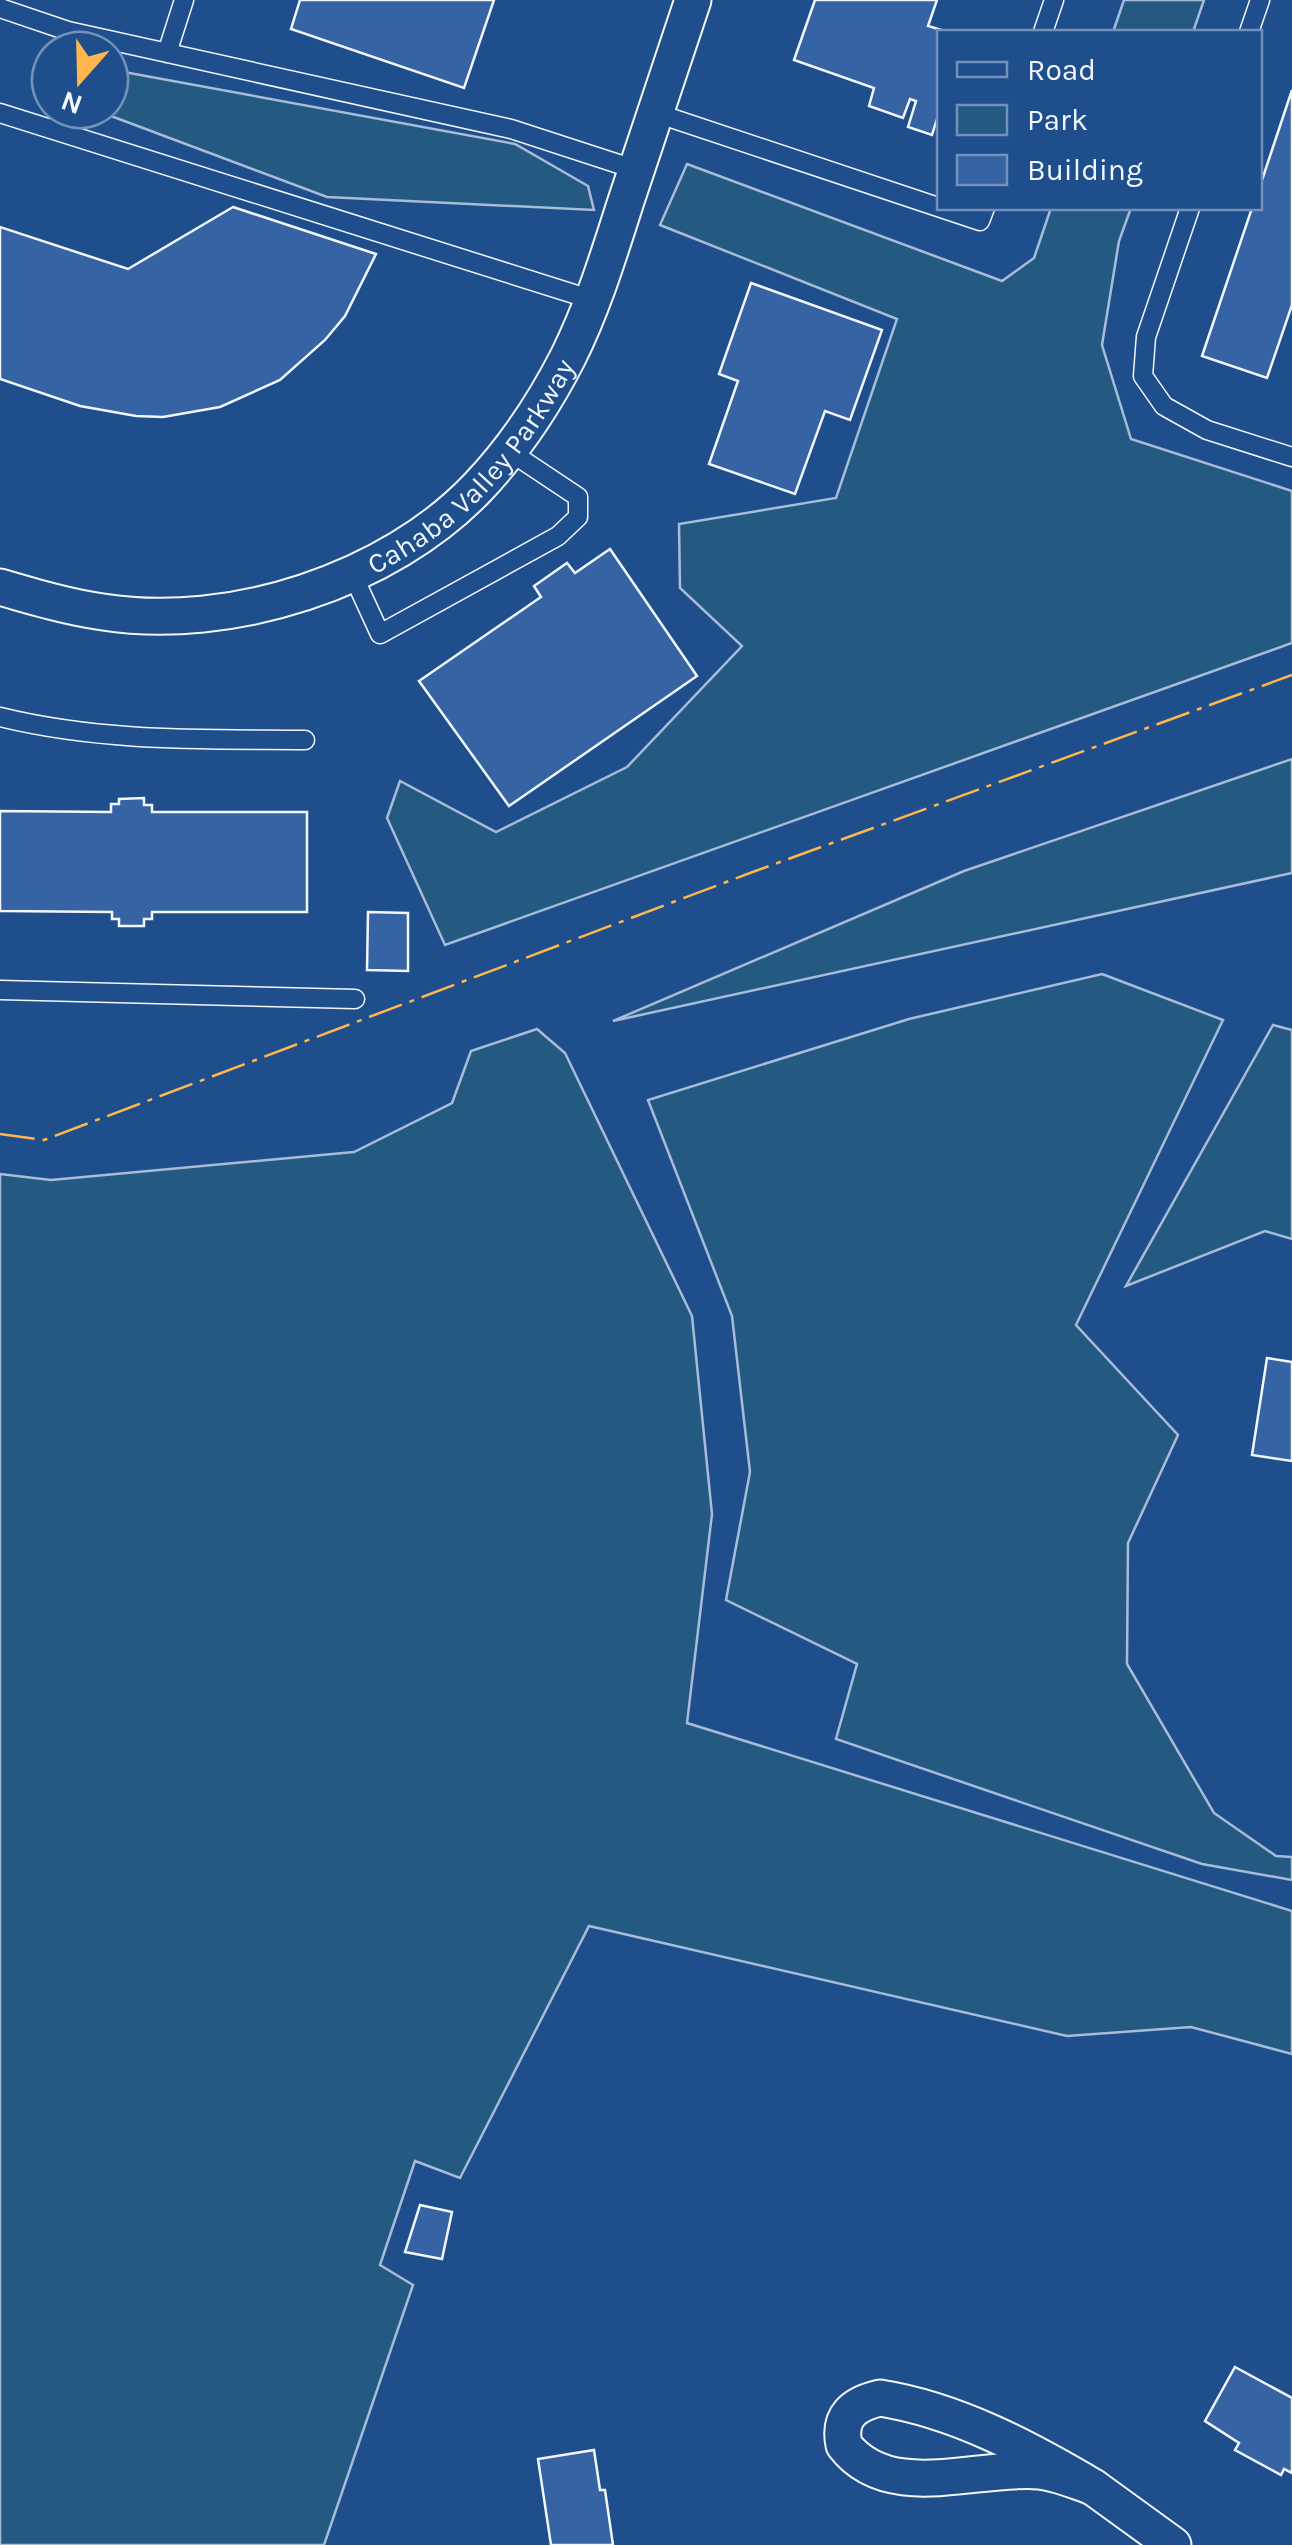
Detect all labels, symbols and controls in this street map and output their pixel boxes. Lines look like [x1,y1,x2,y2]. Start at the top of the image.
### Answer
north arrow [30,30,130,130]
legend [937,30,1262,210]
text: Road [1027,52,1096,88]
text: N [57,84,87,122]
text: Park [1027,102,1088,138]
text: Building [1027,152,1143,188]
street label: Cahaba Valley Parkway [362,353,581,581]

